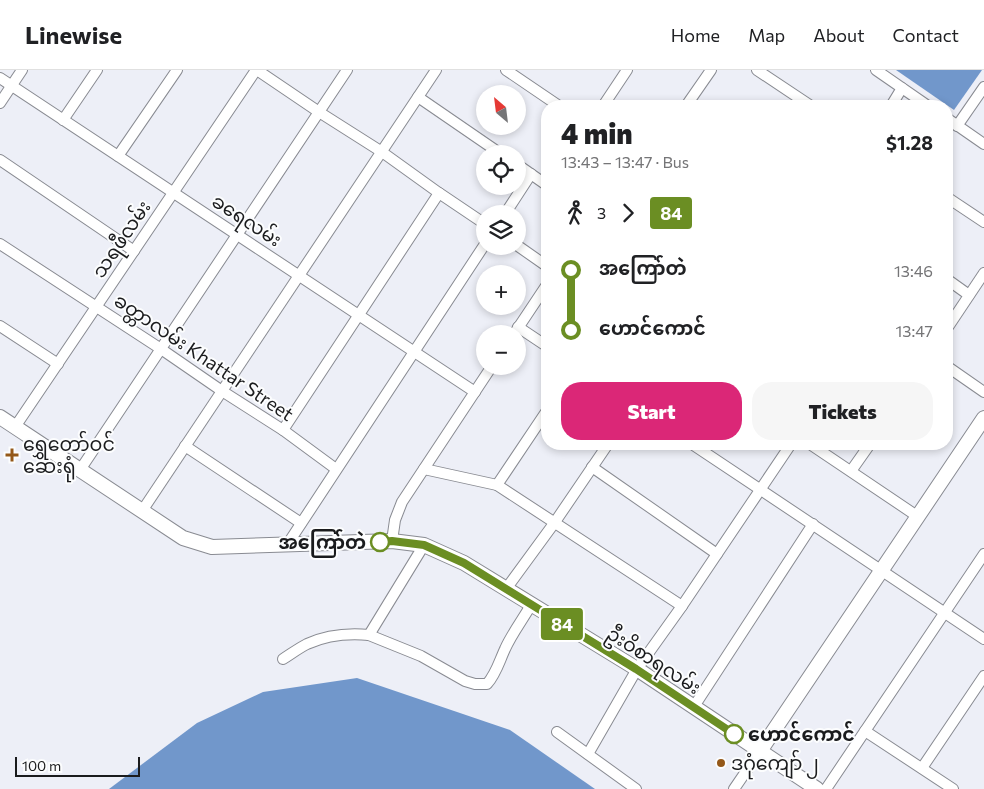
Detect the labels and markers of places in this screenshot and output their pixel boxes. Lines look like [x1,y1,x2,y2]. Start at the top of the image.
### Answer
place label: ရွှေတော်ဝင် ဆေးရုံ [23,430,115,483]
marker: ရွှေတော်ဝင် ဆေးရုံ [5,448,19,462]
place label: အကြော်တဲ [279,529,366,558]
marker: အကြော်တဲ [370,532,390,552]
place label: ဟောင်ကောင် [748,721,855,745]
marker: ဟောင်ကောင် [724,724,744,744]
place label: ဒဂုံကျော် ၂ [731,749,819,780]
marker: ဒဂုံကျော် ၂ [715,757,727,769]

